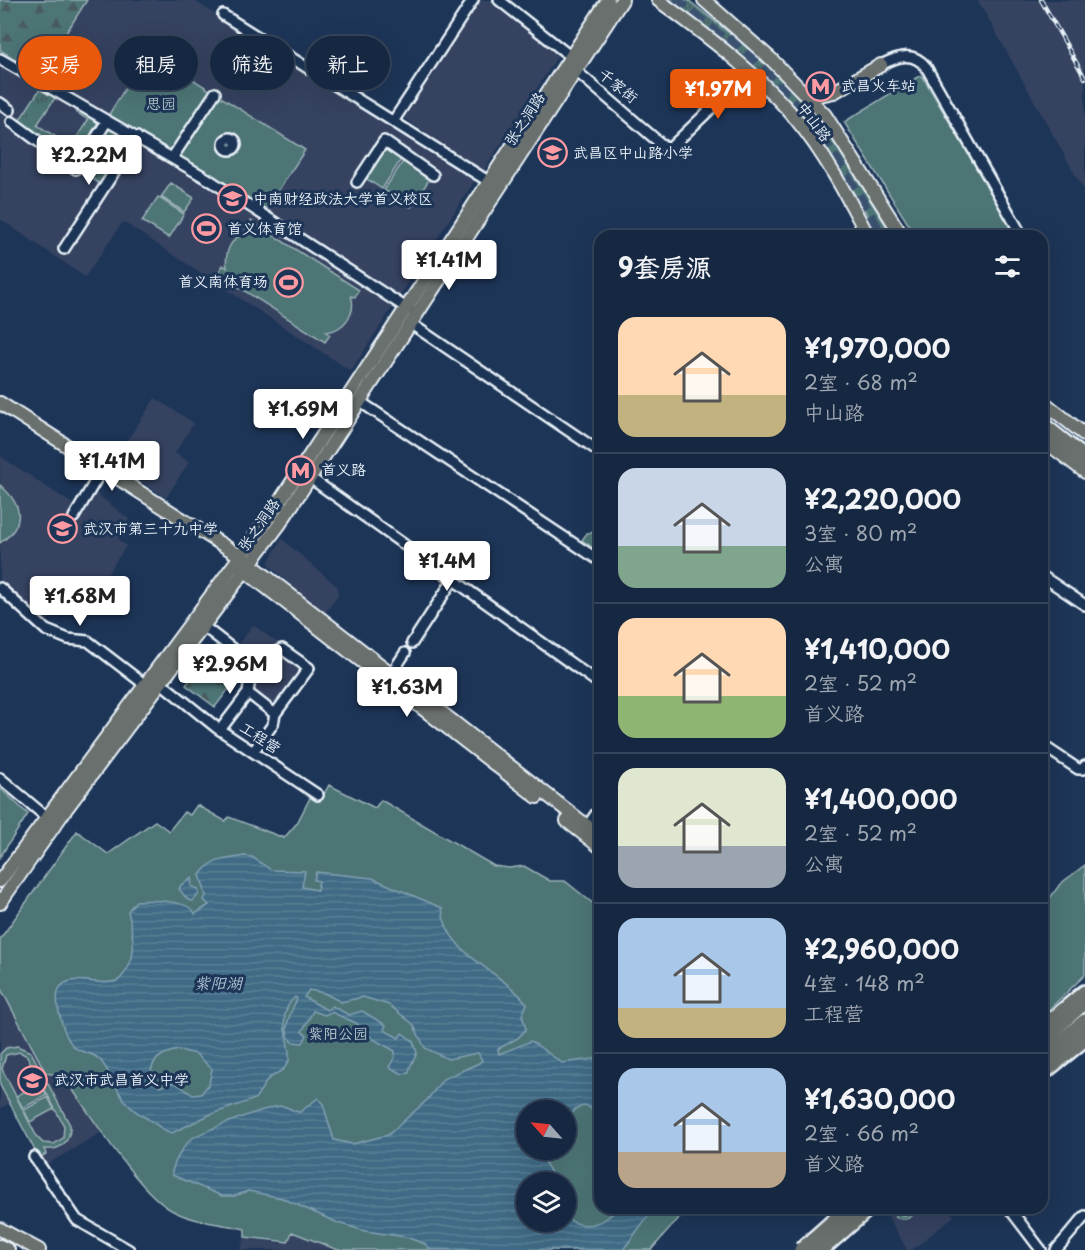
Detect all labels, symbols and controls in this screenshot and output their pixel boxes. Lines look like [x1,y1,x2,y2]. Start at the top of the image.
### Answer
chip: 买房 [18,36,102,90]
chip: 租房 [114,36,198,90]
chip: 筛选 [210,36,294,90]
chip: 新上 [306,36,390,90]
street label: 千家街 [594,62,644,108]
pin: ¥1.97M [669,69,767,120]
metro station icon: 武昌火车站 [804,70,836,102]
text: ¥1.97M [684,73,752,103]
place label: 武昌火车站 [841,73,916,96]
street label: 张之洞路 [498,87,550,150]
park label: 思园 [146,91,176,114]
street label: 中山路 [792,96,838,146]
pin: ¥2.22M [40,135,138,186]
school or university icon: 武昌区中山路小学 [536,137,568,169]
text: ¥2.22M [51,139,127,169]
place label: 武昌区中山路小学 [573,140,693,163]
school or university icon: 中南财经政法大学首义校区 [216,183,248,215]
place label: 中南财经政法大学首义校区 [253,186,433,209]
sports icon: 首义体育馆 [190,213,222,245]
place label: 首义体育馆 [227,216,302,239]
pin: ¥1.41M [400,240,498,291]
text: ¥1.41M [416,244,482,274]
text: 9套房源 [618,247,712,286]
icon: filters [991,250,1024,283]
sports icon: 首义南体育场 [273,266,305,298]
place label: 首义南体育场 [178,269,268,292]
text: ¥1,970,000 [804,328,951,367]
icon: home [666,341,738,413]
text: 2室 · 68 m² [804,367,918,397]
pin: ¥1.69M [254,389,352,440]
text: ¥1.69M [268,393,338,423]
text: 中山路 [804,397,864,427]
pin: ¥1.41M [63,441,161,492]
text: ¥1.41M [79,445,145,475]
metro station icon: 首义路 [284,454,316,486]
place label: 首义路 [321,457,366,480]
text: ¥2,220,000 [804,479,961,518]
icon: home [666,492,738,564]
street label: 张之洞路 [231,493,284,555]
school or university icon: 武汉市第三十九中学 [46,513,78,545]
place label: 武汉市第三十九中学 [83,516,218,539]
text: 3室 · 80 m² [804,518,917,548]
pin: ¥1.4M [405,541,489,592]
text: ¥1.4M [418,545,476,575]
text: 公寓 [804,548,844,578]
pin: ¥1.68M [31,576,129,627]
text: ¥1.68M [44,580,116,610]
text: ¥1,410,000 [804,629,950,668]
icon: home [666,642,738,714]
pin: ¥2.96M [181,644,279,695]
text: ¥2.96M [192,648,268,678]
pin: ¥1.63M [358,667,456,718]
text: 2室 · 52 m² [804,668,917,698]
text: ¥1.63M [371,671,443,701]
text: 首义路 [804,698,864,728]
street label: 工程营 [236,715,286,759]
text: ¥1,400,000 [804,779,958,818]
icon: home [666,792,738,864]
text: 2室 · 52 m² [804,818,917,848]
text: 公寓 [804,848,844,878]
text: ¥2,960,000 [804,929,959,968]
icon: home [666,942,738,1014]
text: 4室 · 148 m² [804,968,925,998]
water label: 紫阳湖 [194,970,244,994]
text: 工程营 [804,998,864,1028]
park label: 紫阳公园 [308,1021,368,1044]
school or university icon: 武汉市武昌首义中学 [17,1064,49,1096]
place label: 武汉市武昌首义中学 [54,1067,189,1090]
text: ¥1,630,000 [804,1079,956,1118]
icon: home [666,1092,738,1164]
north arrow [516,1100,576,1160]
map controls [516,1100,576,1232]
text: 2室 · 66 m² [804,1118,919,1148]
text: 首义路 [804,1148,864,1178]
button: layers [516,1172,576,1232]

